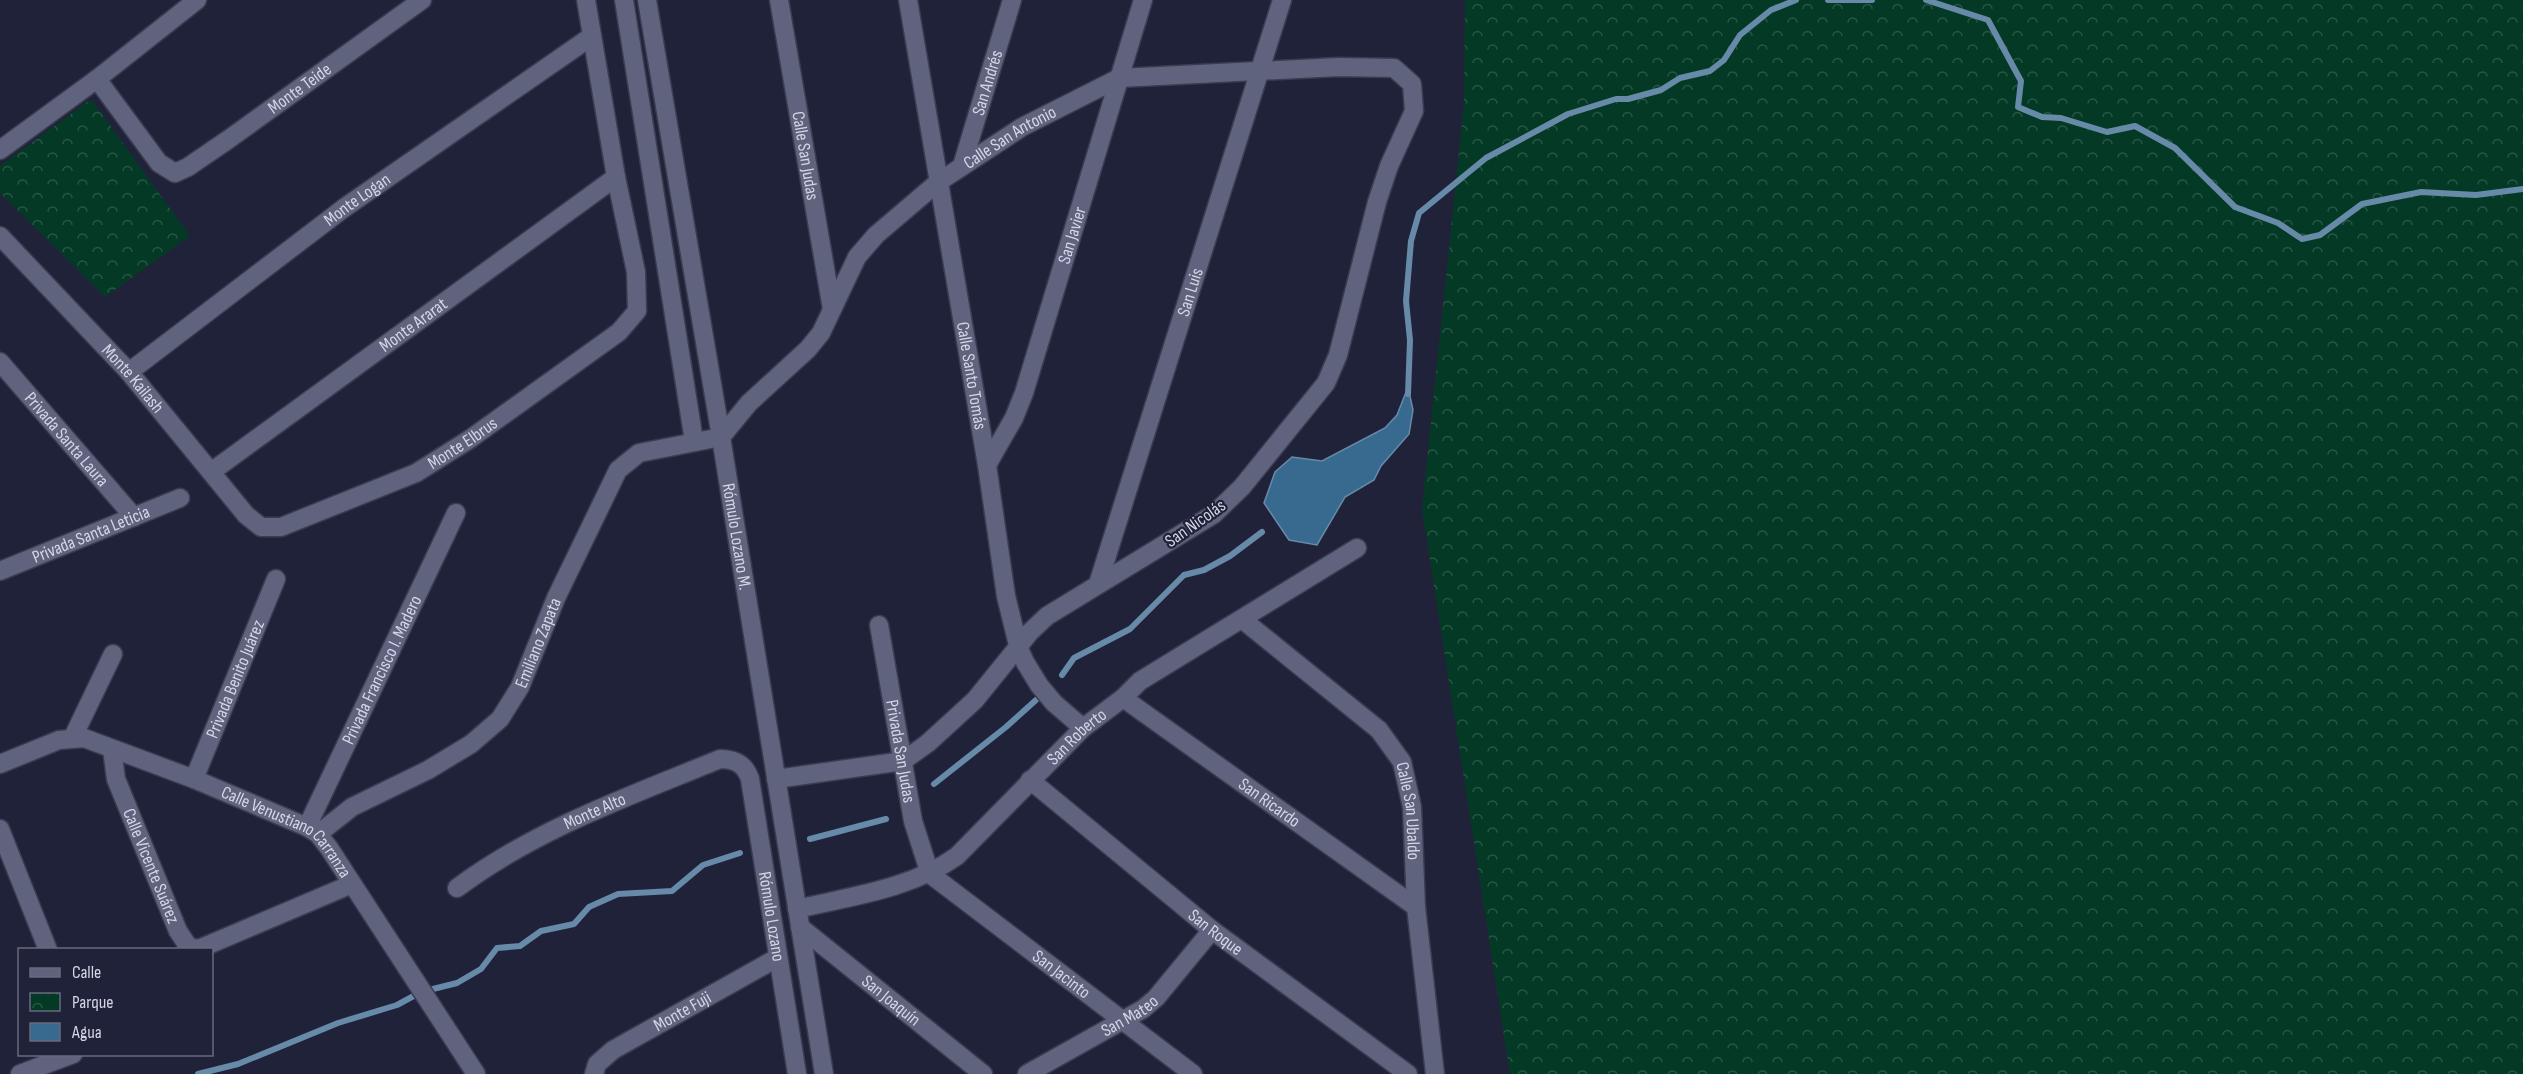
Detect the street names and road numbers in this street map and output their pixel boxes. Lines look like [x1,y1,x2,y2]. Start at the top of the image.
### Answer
street label: San Andrés [968,48,1007,118]
street label: Monte Teide [264,59,335,119]
street label: Calle San Antonio [960,102,1060,174]
street label: Calle San Judas [787,110,823,202]
street label: Monte Logan [320,169,395,231]
street label: San Javier [1054,204,1091,266]
street label: San Luis [1173,266,1208,319]
street label: Monte Ararat [375,293,452,357]
street label: Calle Santo Tomás [952,320,991,431]
street label: Monte Kailash [97,340,168,417]
street label: Privada Santa Laura [20,388,113,491]
street label: Monte Elbrus [424,413,501,474]
street label: Rómulo Lozano M. [718,482,756,591]
street label: San Nicolás [1161,495,1230,552]
street label: Privada Santa Leticia [29,501,153,568]
street label: Privada Francisco I. Madero [338,592,426,748]
street label: Emiliano Zapata [511,595,566,691]
street label: Privada Benito Juárez [202,617,269,742]
street label: Privada San Judas [881,698,920,804]
street label: San Roberto [1043,704,1111,769]
street label: Calle San Ubaldo [1391,760,1424,861]
street label: San Ricardo [1234,774,1304,832]
street label: Calle Venustiano Carranza [218,782,356,882]
street label: Monte Alto [560,789,629,834]
street label: Calle Vicente Suárez [118,805,184,927]
street label: Rómulo Lozano [754,870,789,963]
street label: San Roque [1184,905,1247,960]
street label: San Jacinto [1028,946,1094,1003]
street label: San Joaquín [857,971,925,1031]
street label: Monte Fuji [650,987,715,1036]
street label: San Mateo [1098,991,1163,1041]

